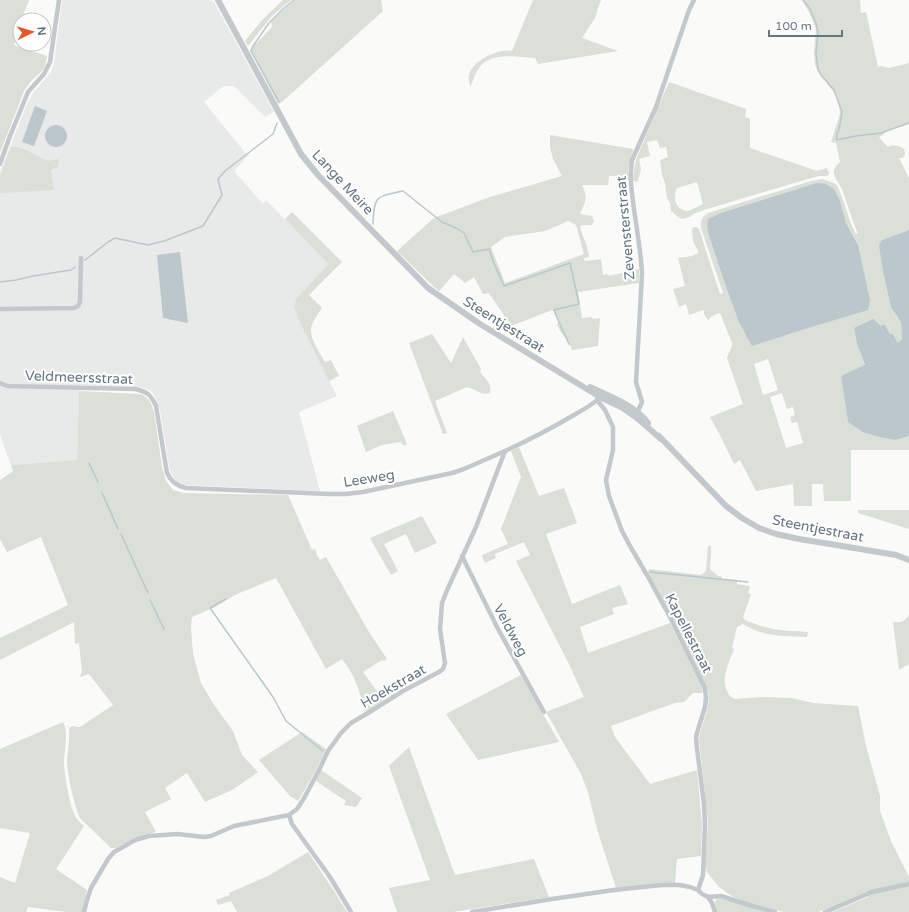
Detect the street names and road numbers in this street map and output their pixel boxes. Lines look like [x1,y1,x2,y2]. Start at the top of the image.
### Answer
street label: Lange Meire [308,146,377,218]
street label: Zevensterstraat [612,175,639,281]
street label: Steentjestraat [460,293,548,357]
street label: Veldmeersstraat [25,367,134,388]
street label: Leeweg [342,466,396,491]
street label: Steentjestraat [771,511,866,546]
street label: Kapellestraat [661,591,716,677]
street label: Veldweg [490,601,531,659]
street label: Hoekstraat [358,661,430,712]

